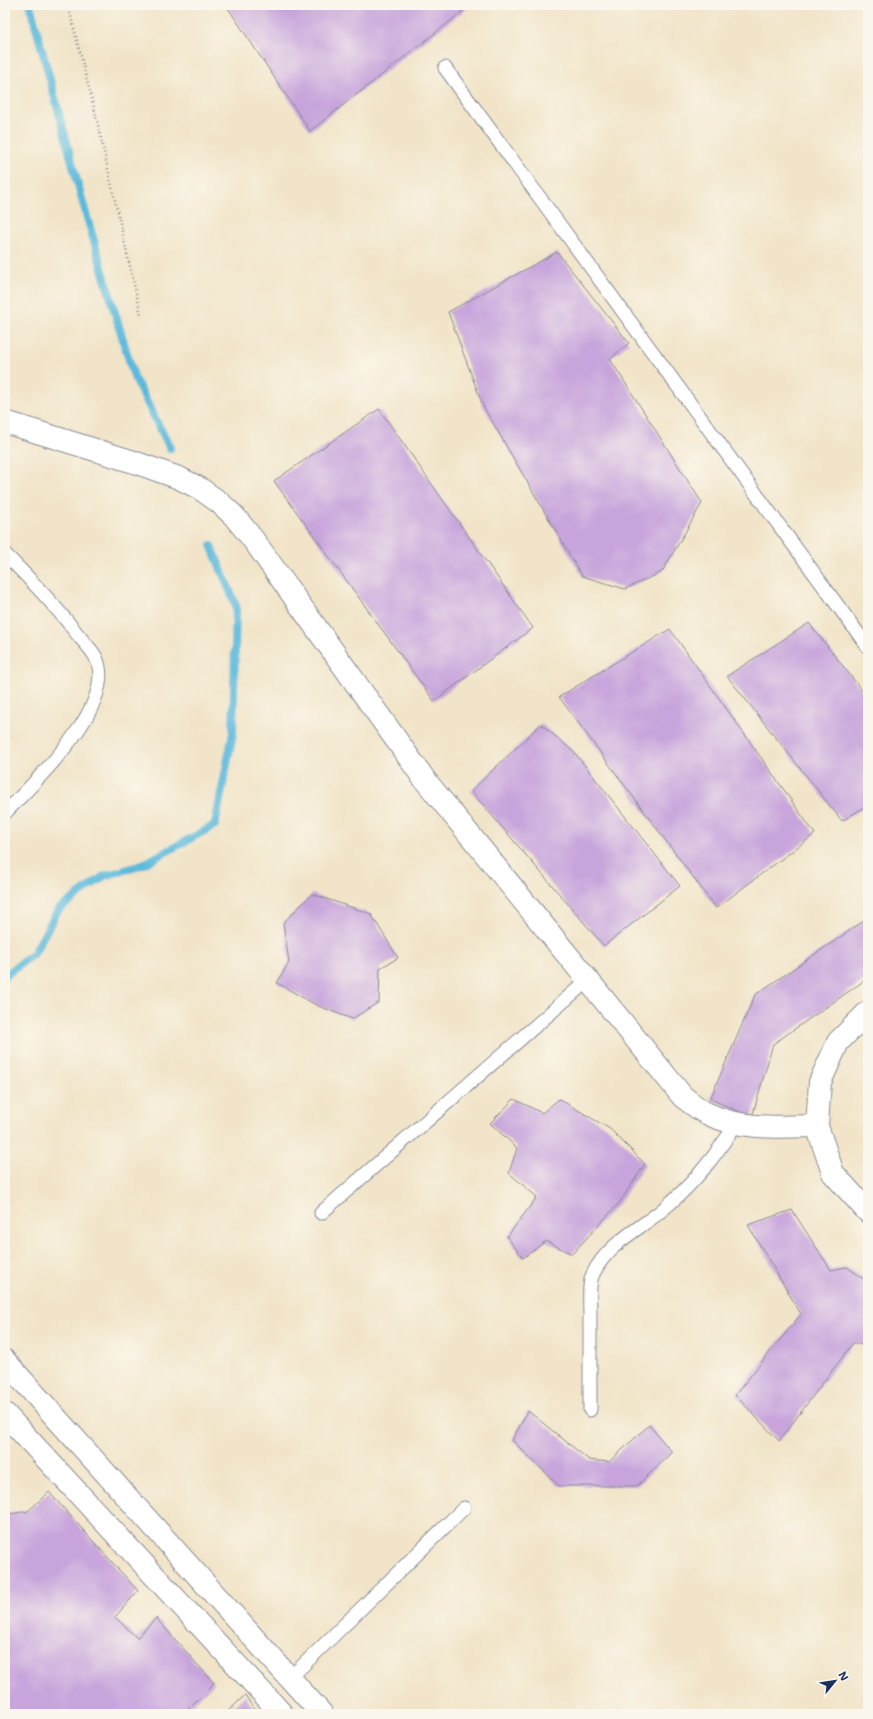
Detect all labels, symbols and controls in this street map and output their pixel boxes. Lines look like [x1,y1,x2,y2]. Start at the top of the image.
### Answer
north arrow [815,1661,855,1701]
text: N [835,1669,852,1684]

